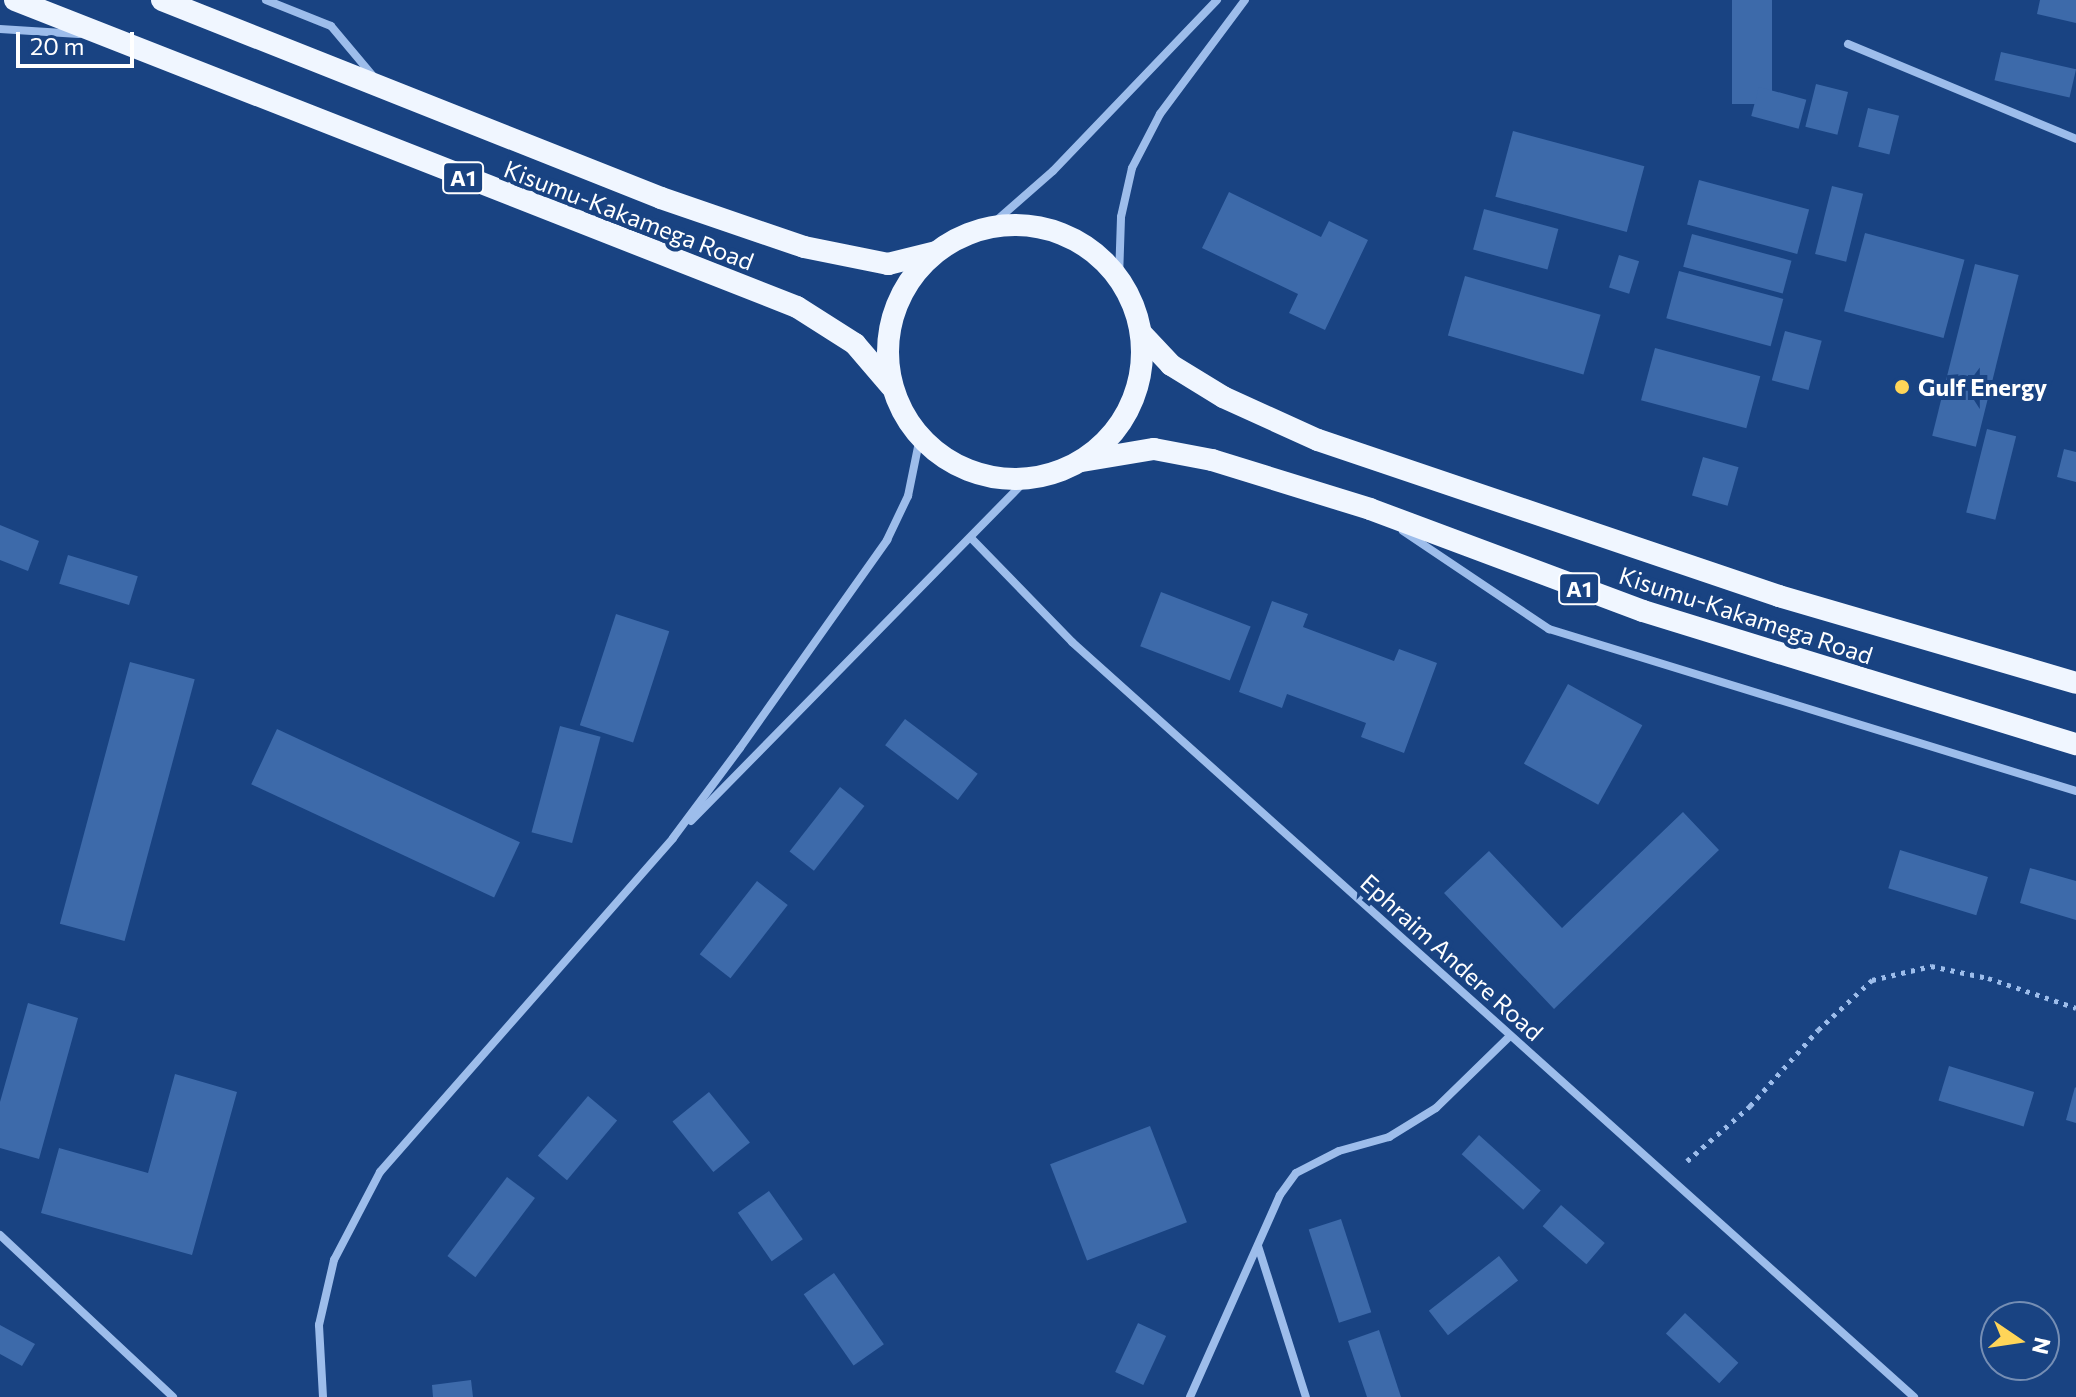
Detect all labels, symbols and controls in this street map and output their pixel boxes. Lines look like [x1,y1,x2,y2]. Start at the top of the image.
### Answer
scale bar [20,16,138,66]
text: 20 m [30,31,84,60]
street label: Kisumu-Kakamega Road [500,154,758,276]
road number: A1 [441,160,485,196]
place label: Gulf Energy [1918,373,2047,401]
marker: Gulf Energy [1893,378,1911,396]
street label: Kisumu-Kakamega Road [1616,560,1876,670]
road number: A1 [1557,571,1601,607]
street label: Ephraim Andere Road [1355,868,1549,1046]
north arrow [1980,1301,2060,1381]
text: N [2027,1335,2057,1357]

